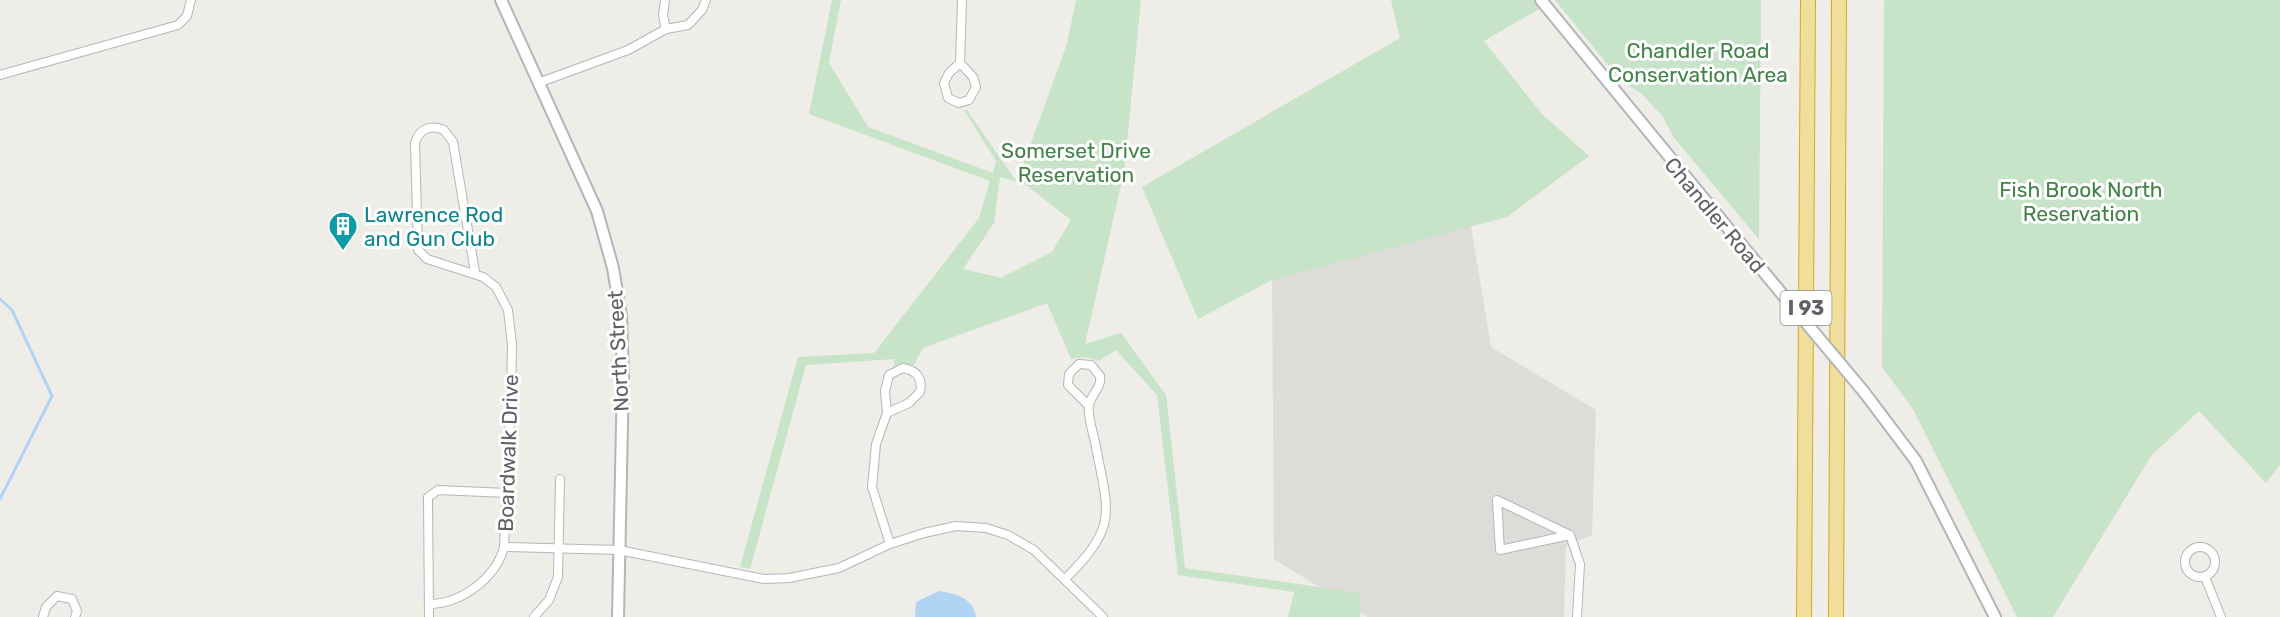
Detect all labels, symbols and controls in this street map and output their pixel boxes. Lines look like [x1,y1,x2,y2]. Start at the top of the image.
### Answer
park label: Chandler Road Conservation Area [1608,38,1788,87]
park label: Somerset Drive Reservation [1001,138,1151,187]
street label: Chandler Road [1660,152,1770,278]
park label: Fish Brook North Reservation [1999,177,2163,226]
place label: Lawrence Rod and Gun Club [364,202,503,251]
building icon: Lawrence Rod and Gun Club [327,210,359,252]
street label: North Street [602,290,634,412]
road number: I 93 [1780,291,1832,325]
street label: Boardwalk Drive [493,374,523,532]

